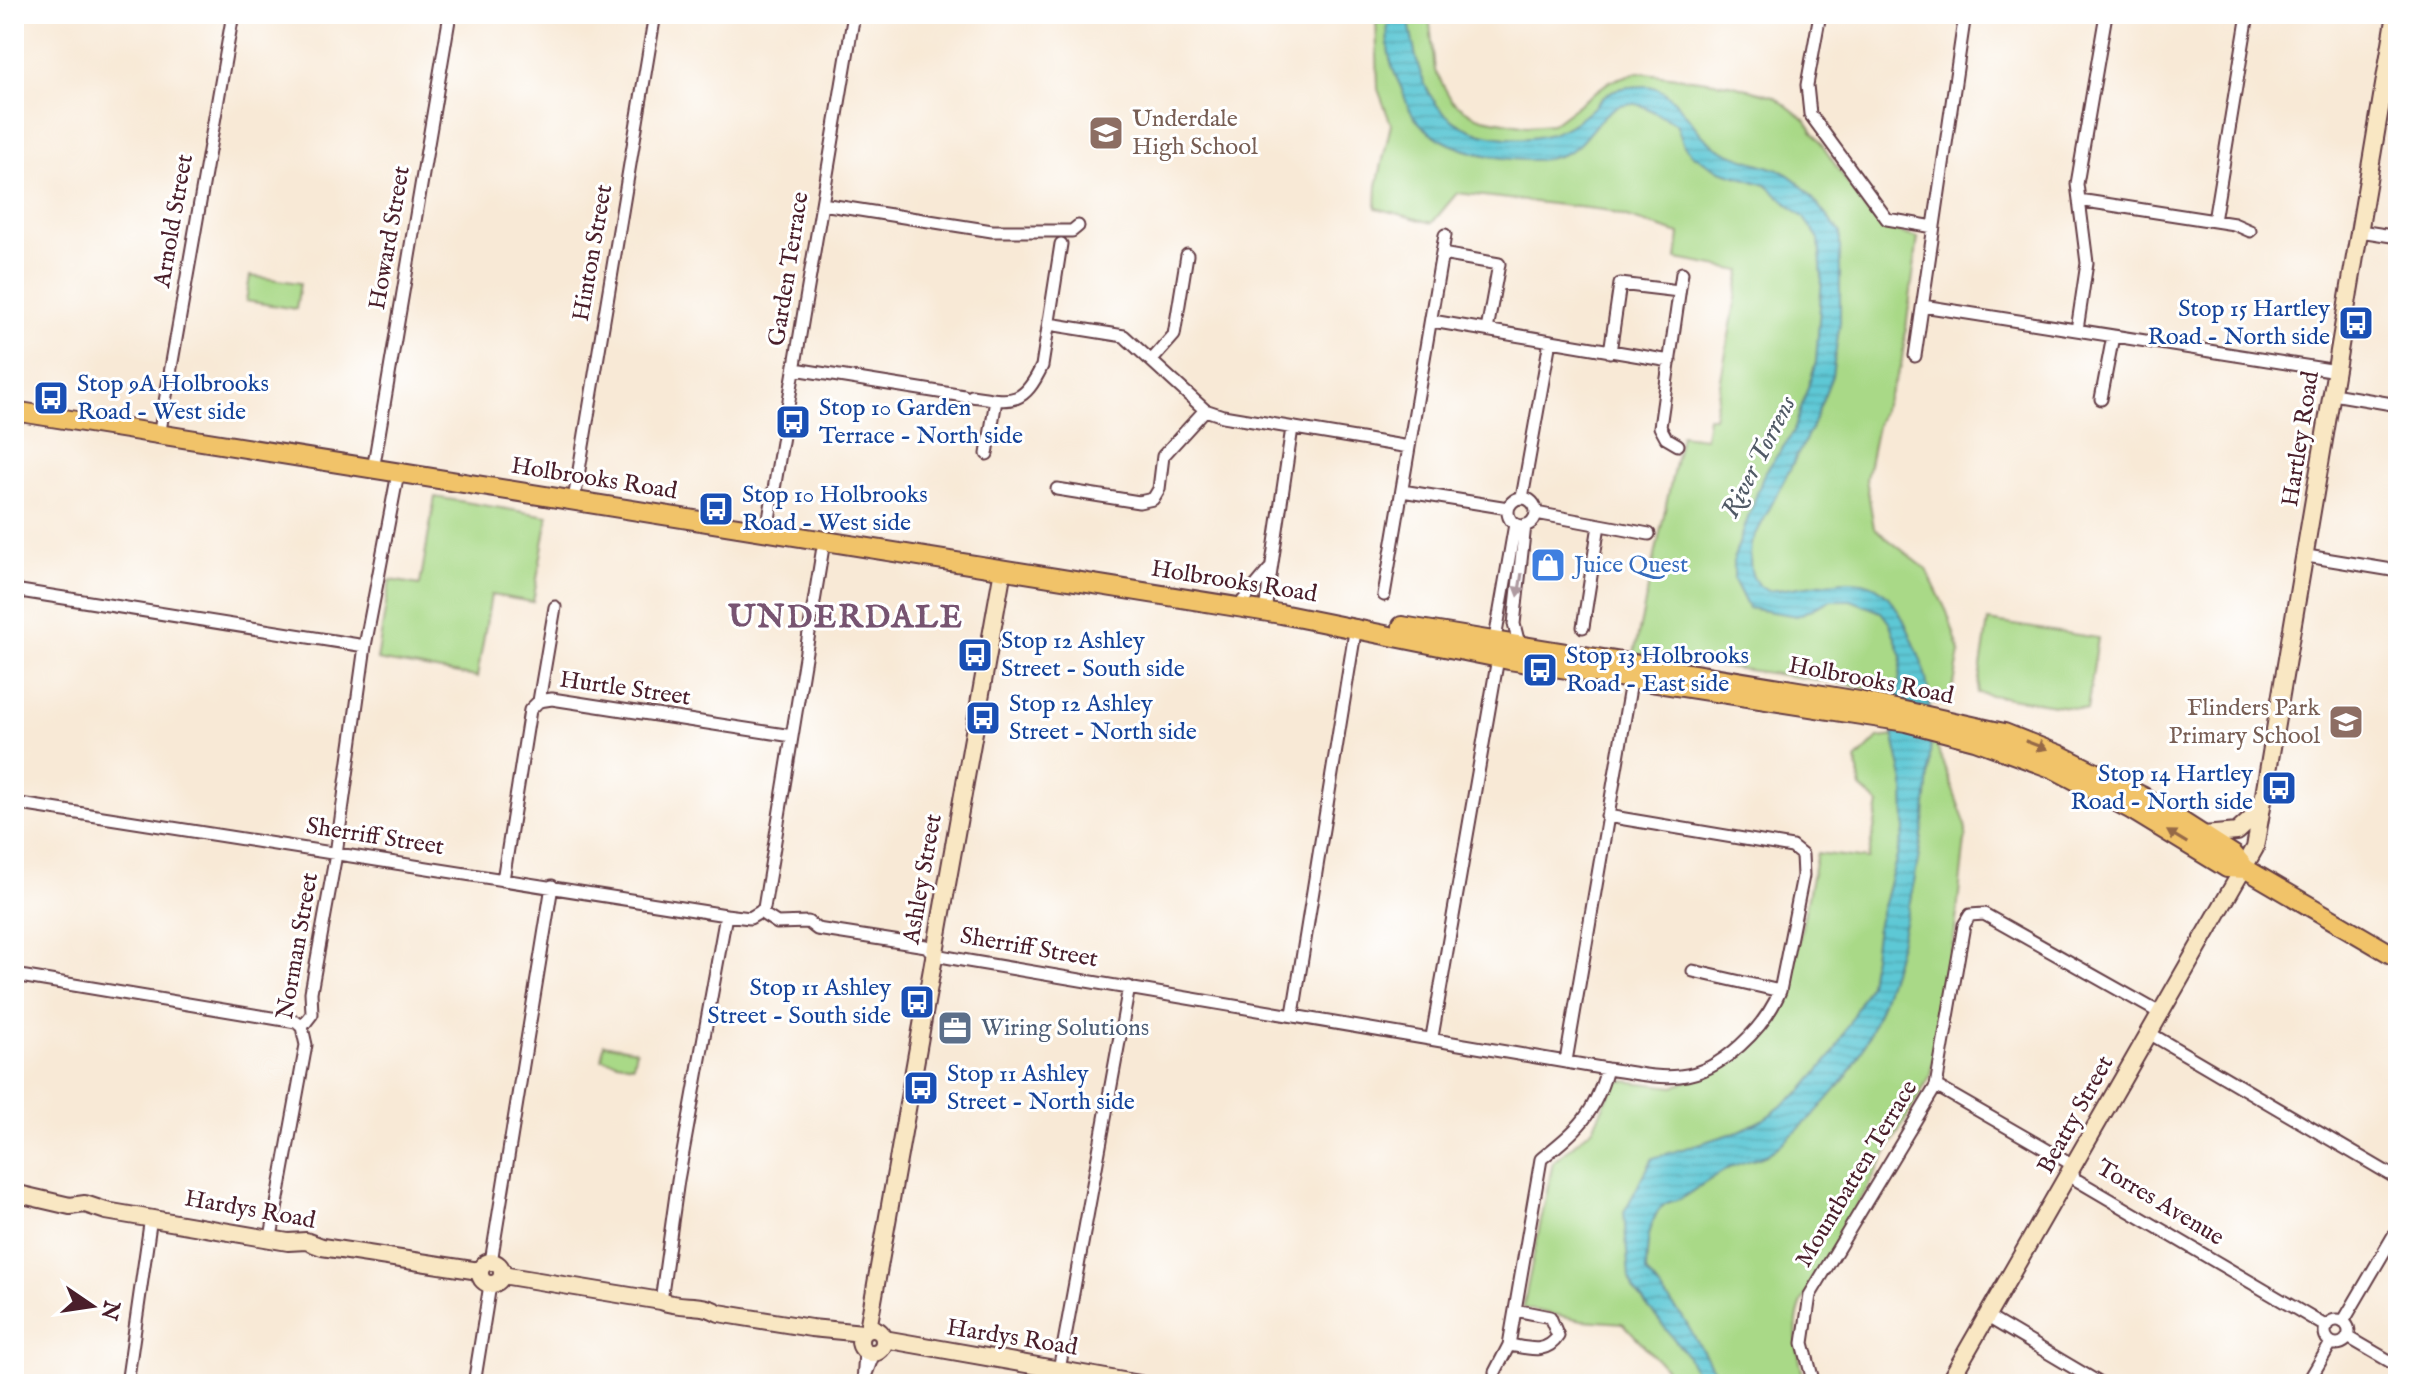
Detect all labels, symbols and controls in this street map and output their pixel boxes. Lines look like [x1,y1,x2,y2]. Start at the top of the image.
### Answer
place label: Underdale High School [1132,104,1258,163]
school or university icon: Underdale High School [1087,114,1125,152]
street label: Arnold Street [147,152,201,291]
street label: Howard Street [362,164,418,312]
street label: Hinton Street [566,182,620,324]
street label: Garden Terrace [762,190,816,348]
place label: Stop 15 Hartley Road - North side [2148,294,2330,353]
bus stop icon: Stop 15 Hartley Road - North side [2337,304,2375,342]
place label: Stop 9A Holbrooks Road - West side [77,369,269,428]
street label: Hartley Road [2275,369,2327,509]
bus stop icon: Stop 9A Holbrooks Road - West side [32,379,70,417]
water label: River Torrens [1714,390,1804,524]
place label: Stop 10 Garden Terrace - North side [819,393,1023,452]
bus stop icon: Stop 10 Garden Terrace - North side [774,403,812,441]
street label: Holbrooks Road [509,451,679,507]
place label: Stop 10 Holbrooks Road - West side [742,480,928,539]
bus stop icon: Stop 10 Holbrooks Road - West side [697,490,735,528]
shop icon: Juice Quest [1529,546,1567,584]
place label: Juice Quest [1571,550,1688,581]
street label: Holbrooks Road [1149,554,1319,610]
one-way arrow [1513,573,1525,598]
district label: UNDERDALE [728,598,964,639]
place label: Stop 12 Ashley Street - South side [1001,626,1185,685]
bus stop icon: Stop 12 Ashley Street - South side [956,636,994,674]
place label: Stop 13 Holbrooks Road - East side [1566,641,1749,700]
street label: Holbrooks Road [1786,650,1956,712]
bus stop icon: Stop 13 Holbrooks Road - East side [1521,651,1559,689]
street label: Hurtle Street [557,664,693,714]
place label: Stop 12 Ashley Street - North side [1009,689,1197,748]
place label: Flinders Park Primary School [2168,693,2320,752]
bus stop icon: Stop 12 Ashley Street - North side [964,699,1002,737]
school or university icon: Flinders Park Primary School [2327,703,2365,741]
one-way arrow [2024,739,2048,752]
place label: Stop 14 Hartley Road - North side [2071,759,2253,818]
bus stop icon: Stop 14 Hartley Road - North side [2260,769,2298,807]
street label: Sherriff Street [304,811,446,863]
street label: Ashley Street [896,812,950,947]
one-way arrow [2166,830,2188,844]
street label: Norman Street [270,870,326,1022]
street label: Sherriff Street [958,921,1100,975]
place label: Stop 11 Ashley Street - South side [707,973,891,1032]
bus stop icon: Stop 11 Ashley Street - South side [898,983,936,1021]
office icon: Wiring Solutions [936,1009,974,1047]
place label: Wiring Solutions [981,1013,1149,1044]
street label: Beatty Street [2031,1050,2121,1180]
place label: Stop 11 Ashley Street - North side [947,1059,1135,1118]
bus stop icon: Stop 11 Ashley Street - North side [902,1069,940,1107]
street label: Mountbatten Terrace [1789,1075,1925,1273]
street label: Torres Avenue [2090,1153,2230,1253]
street label: Hardys Road [182,1183,318,1237]
north arrow [52,1266,132,1346]
text: N [94,1297,126,1322]
street label: Hardys Road [944,1312,1080,1364]

